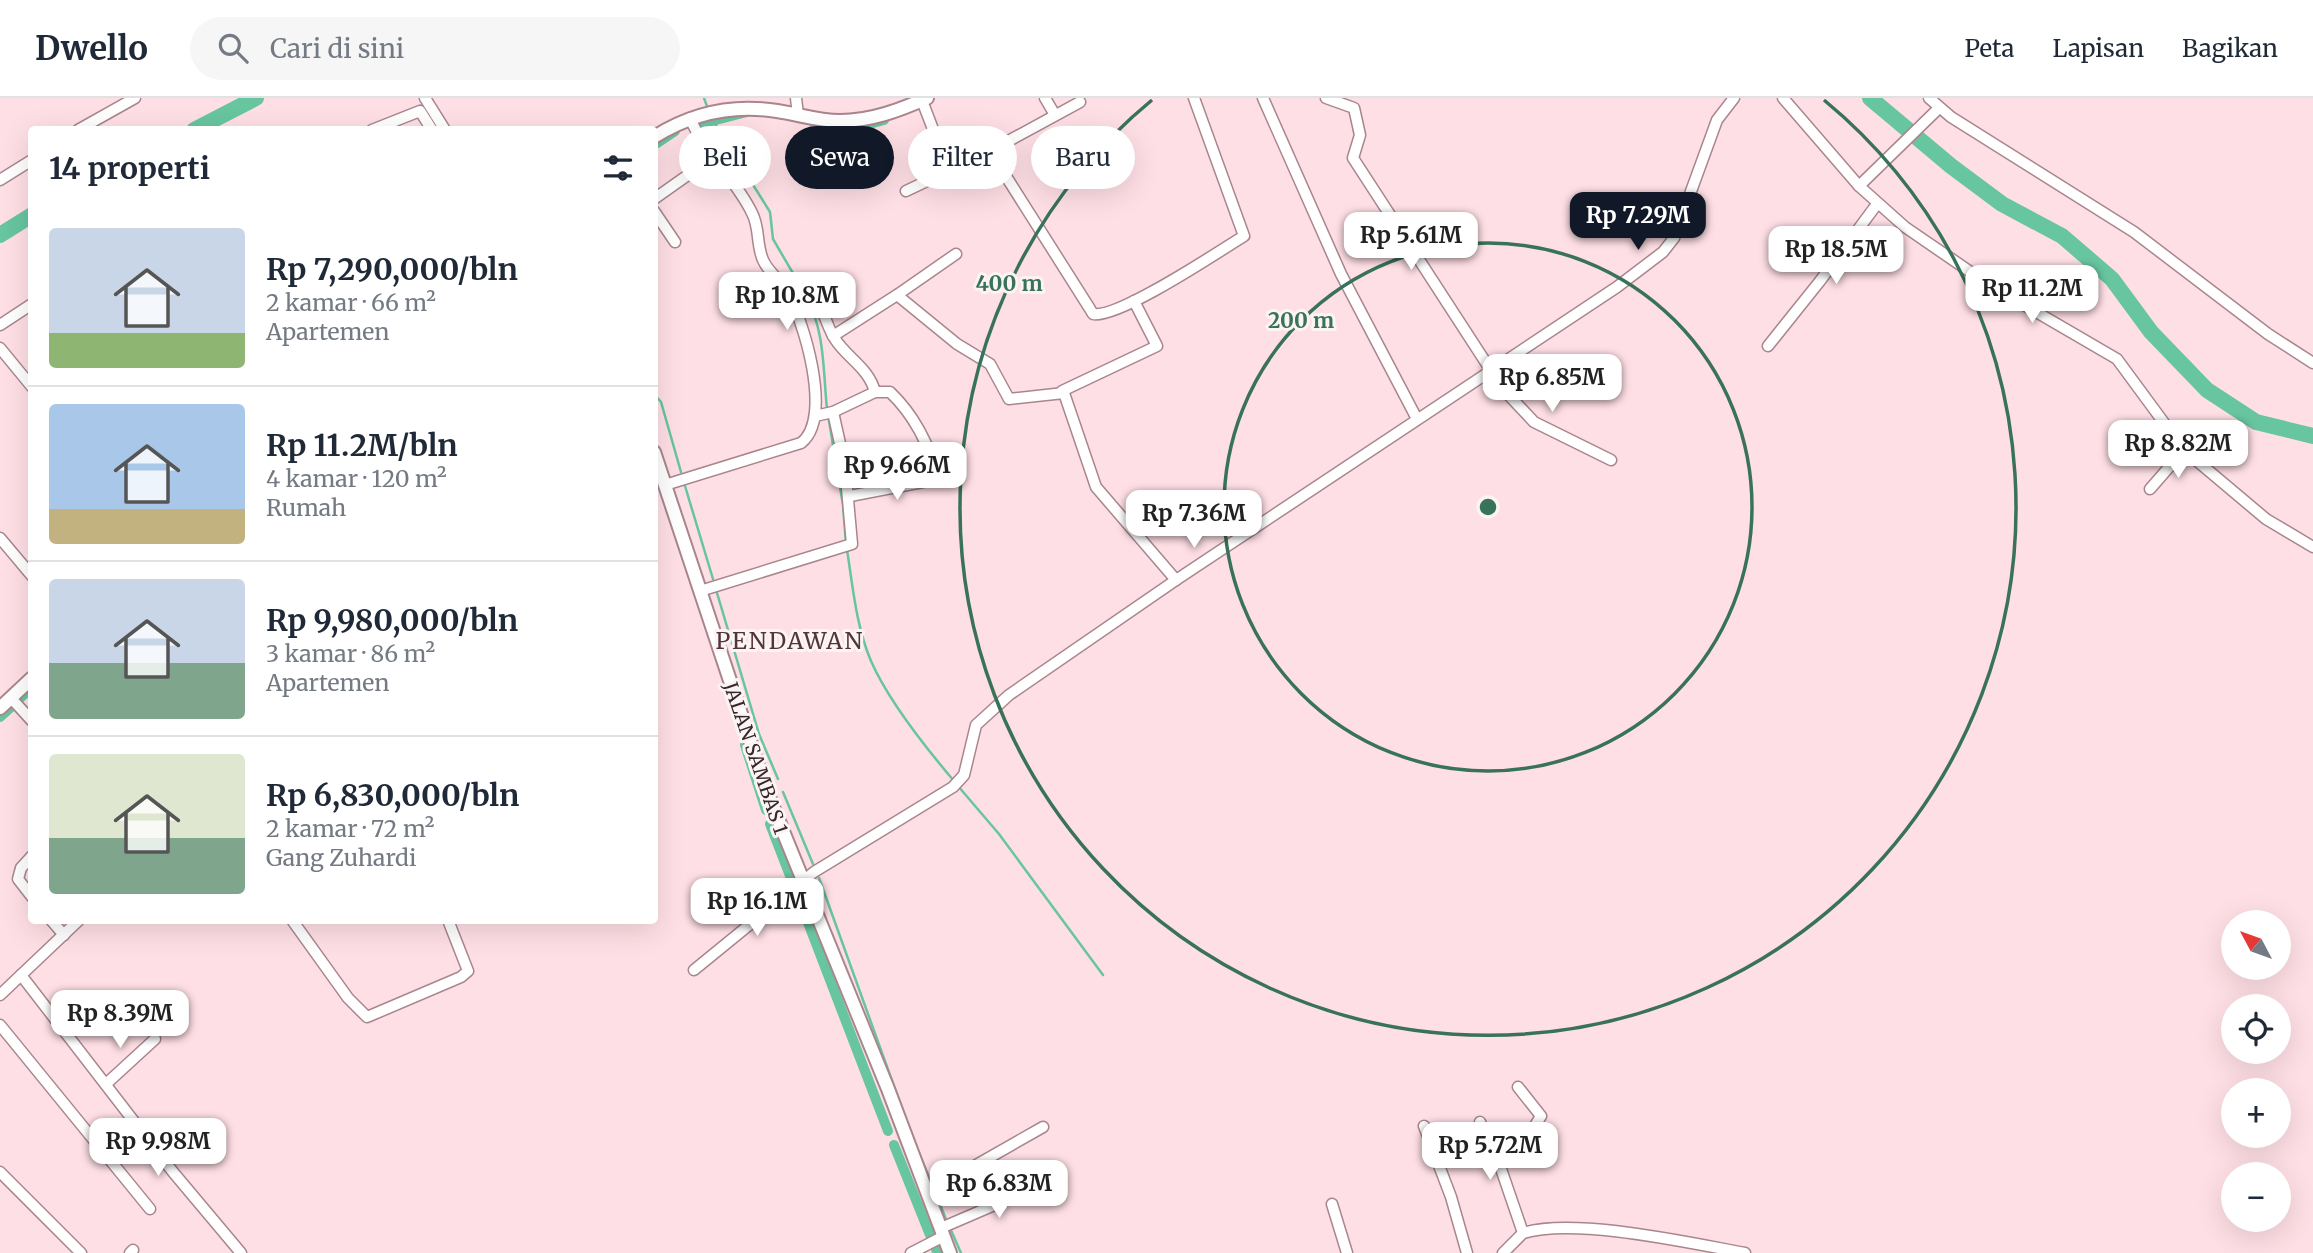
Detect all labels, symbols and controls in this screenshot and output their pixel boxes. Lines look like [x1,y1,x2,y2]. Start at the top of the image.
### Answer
search box [190,17,680,80]
text: Dwello [35,28,148,69]
icon: search [214,29,252,67]
text: Cari di sini [270,32,404,65]
text: Peta [1964,33,2014,64]
text: Lapisan [2052,33,2144,64]
text: Bagikan [2182,33,2278,64]
chip: Beli [679,126,771,189]
chip: Sewa [785,126,894,189]
chip: Filter [908,126,1017,189]
chip: Baru [1031,126,1135,189]
text: 14 properti [49,149,210,187]
icon: filters [599,149,637,187]
pin: Rp 7.29M [1566,192,1710,252]
text: Rp 7.29M [1586,200,1690,229]
pin: Rp 5.61M [1339,212,1483,272]
text: Rp 5.61M [1360,220,1462,249]
pin: Rp 18.5M [1764,226,1908,286]
text: Rp 18.5M [1784,234,1888,263]
text: Rp 7,290,000/bln [266,250,518,288]
icon: home [105,256,189,340]
pin: Rp 11.2M [1960,266,2104,325]
text: 400 m [975,270,1043,297]
pin: Rp 10.8M [715,272,859,332]
text: Rp 11.2M [1981,273,2083,302]
text: Rp 10.8M [735,280,839,309]
text: 2 kamar · 66 m² [266,288,436,317]
text: 200 m [1268,307,1334,334]
text: Apartemen [266,317,390,346]
pin: Rp 6.85M [1480,354,1624,414]
text: Rp 6.85M [1499,362,1605,391]
pin: Rp 8.82M [2106,420,2250,480]
text: Rp 11.2M/bln [266,426,458,464]
text: Rp 8.82M [2124,428,2232,457]
icon: home [105,432,189,516]
pin: Rp 9.66M [825,442,969,502]
text: Rp 9.66M [844,450,950,479]
text: 4 kamar · 120 m² [266,464,447,493]
pin: Rp 7.36M [1122,490,1266,550]
text: Rumah [266,493,346,522]
centre of rings [1476,495,1500,519]
text: Rp 7.36M [1142,498,1246,527]
text: Rp 9,980,000/bln [266,601,518,639]
icon: home [105,607,189,691]
district label: PENDAWAN [716,626,864,655]
text: 3 kamar · 86 m² [266,639,435,668]
text: Apartemen [266,668,390,697]
street label: JALAN SAMBAS 1 [718,678,793,838]
text: Rp 6,830,000/bln [266,776,519,814]
icon: home [105,782,189,866]
text: 2 kamar · 72 m² [266,814,434,843]
text: Gang Zuhardi [266,843,416,872]
pin: Rp 16.1M [685,878,829,938]
text: Rp 16.1M [707,886,807,915]
north arrow [2221,910,2291,980]
map controls [2221,910,2291,1232]
pin: Rp 8.39M [48,990,192,1050]
button: locate [2221,994,2291,1064]
text: Rp 8.39M [67,998,173,1027]
button: + [2221,1078,2291,1148]
pin: Rp 9.98M [86,1118,230,1178]
pin: Rp 5.72M [1418,1122,1562,1182]
text: Rp 9.98M [105,1126,211,1155]
text: Rp 5.72M [1438,1130,1542,1159]
pin: Rp 6.83M [927,1160,1071,1220]
button: − [2221,1162,2291,1232]
text: Rp 6.83M [946,1168,1052,1197]

